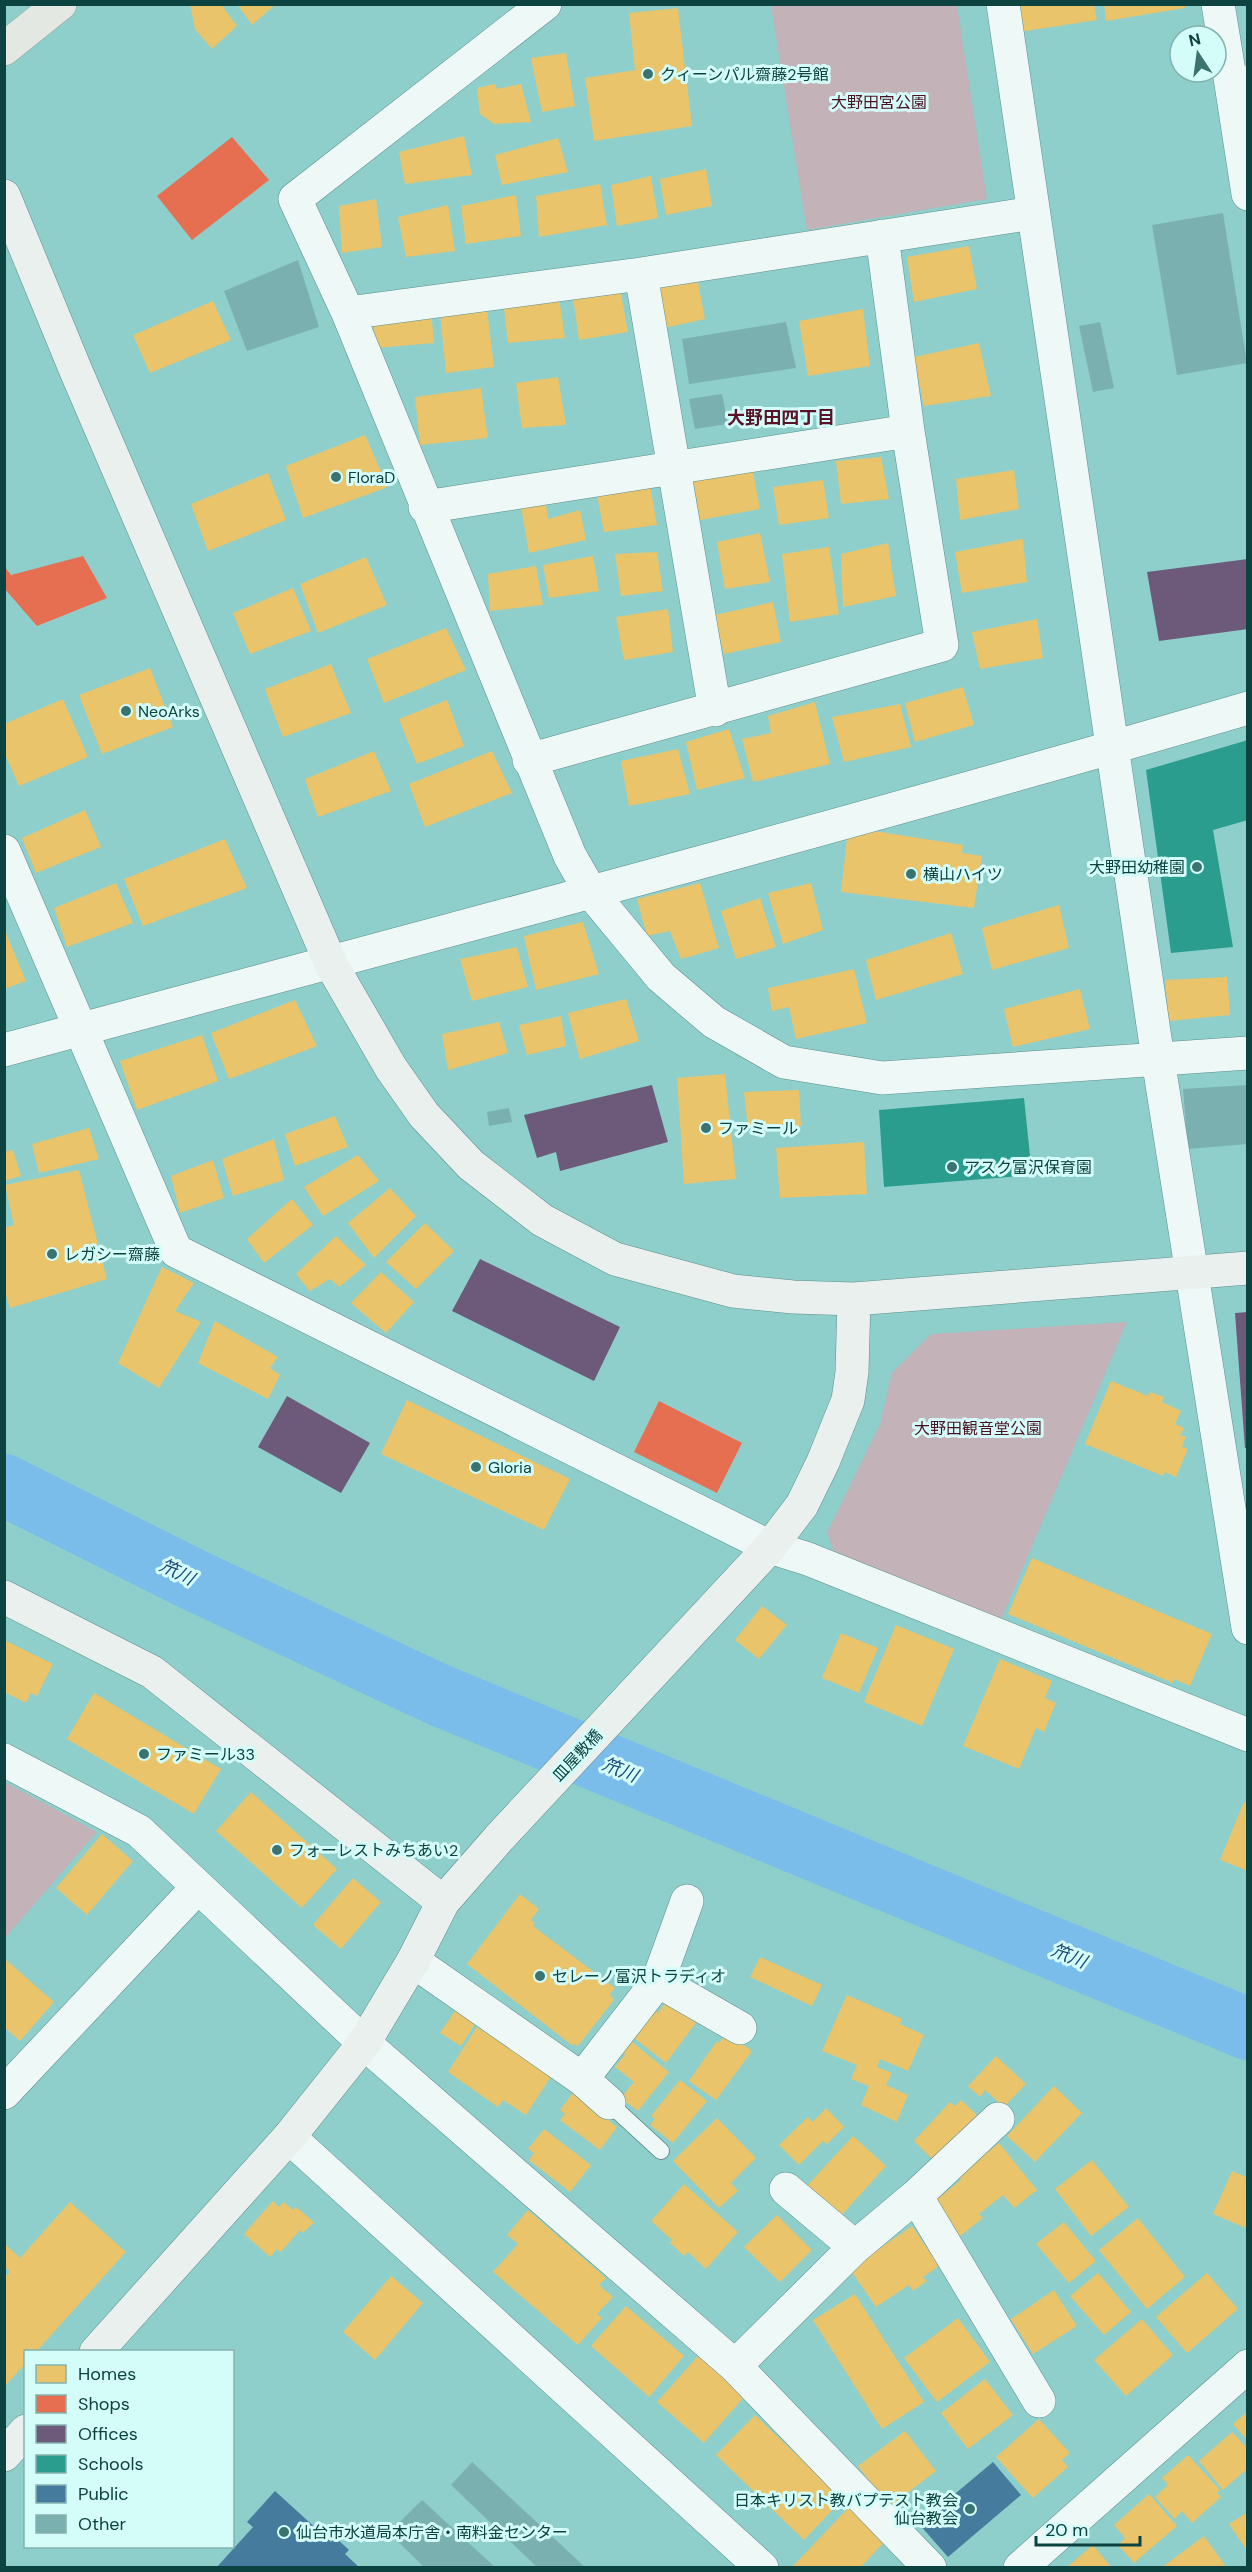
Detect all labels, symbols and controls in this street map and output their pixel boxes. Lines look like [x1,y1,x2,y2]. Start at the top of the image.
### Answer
north arrow [1168,24,1228,84]
text: N [1187,28,1203,51]
place label: クィーンパル齋藤2号館 [660,64,828,85]
marker: クィーンパル齋藤2号館 [641,67,655,81]
park label: 大野田宮公園 [831,92,927,113]
district label: 大野田四丁目 [727,406,835,430]
place label: FloraD [348,467,395,488]
marker: FloraD [329,470,343,484]
place label: NeoArks [138,701,200,722]
marker: NeoArks [119,704,133,718]
place label: 大野田幼稚園 [1089,857,1185,878]
marker: 大野田幼稚園 [1190,860,1204,874]
place label: 横山ハイツ [923,864,1003,885]
marker: 横山ハイツ [904,867,918,881]
place label: ファミール [718,1118,798,1139]
marker: ファミール [699,1121,713,1135]
place label: アスク富沢保育園 [964,1157,1092,1178]
marker: アスク富沢保育園 [945,1160,959,1174]
place label: レガシー齋藤 [64,1244,160,1265]
marker: レガシー齋藤 [45,1247,59,1261]
park label: 大野田観音堂公園 [914,1418,1042,1439]
place label: Gloria [488,1457,532,1478]
marker: Gloria [469,1460,483,1474]
water label: 笊川 [156,1553,200,1592]
street label: 皿屋敷橋 [548,1725,607,1786]
place label: ファミール33 [156,1744,255,1765]
marker: ファミール33 [137,1747,151,1761]
water label: 笊川 [599,1752,643,1789]
place label: フォーレストみちあい2 [289,1840,458,1861]
marker: フォーレストみちあい2 [270,1843,284,1857]
water label: 笊川 [1048,1938,1092,1975]
place label: セレーノ富沢トラディオ [552,1966,726,1987]
marker: セレーノ富沢トラディオ [533,1969,547,1983]
legend [24,2350,234,2548]
text: Homes [78,2362,136,2386]
text: Shops [78,2392,130,2416]
text: Offices [78,2422,138,2446]
text: Schools [78,2452,143,2476]
text: Public [78,2482,129,2506]
place label: 日本キリスト教バプテスト教会 仙台教会 [734,2490,958,2529]
marker: 日本キリスト教バプテスト教会 仙台教会 [963,2502,977,2516]
scale bar [1036,2509,1140,2547]
text: Other [78,2512,127,2536]
text: 20 m [1045,2518,1088,2542]
place label: 仙台市水道局本庁舎・南料金センター [296,2522,568,2543]
marker: 仙台市水道局本庁舎・南料金センター [277,2525,291,2539]

